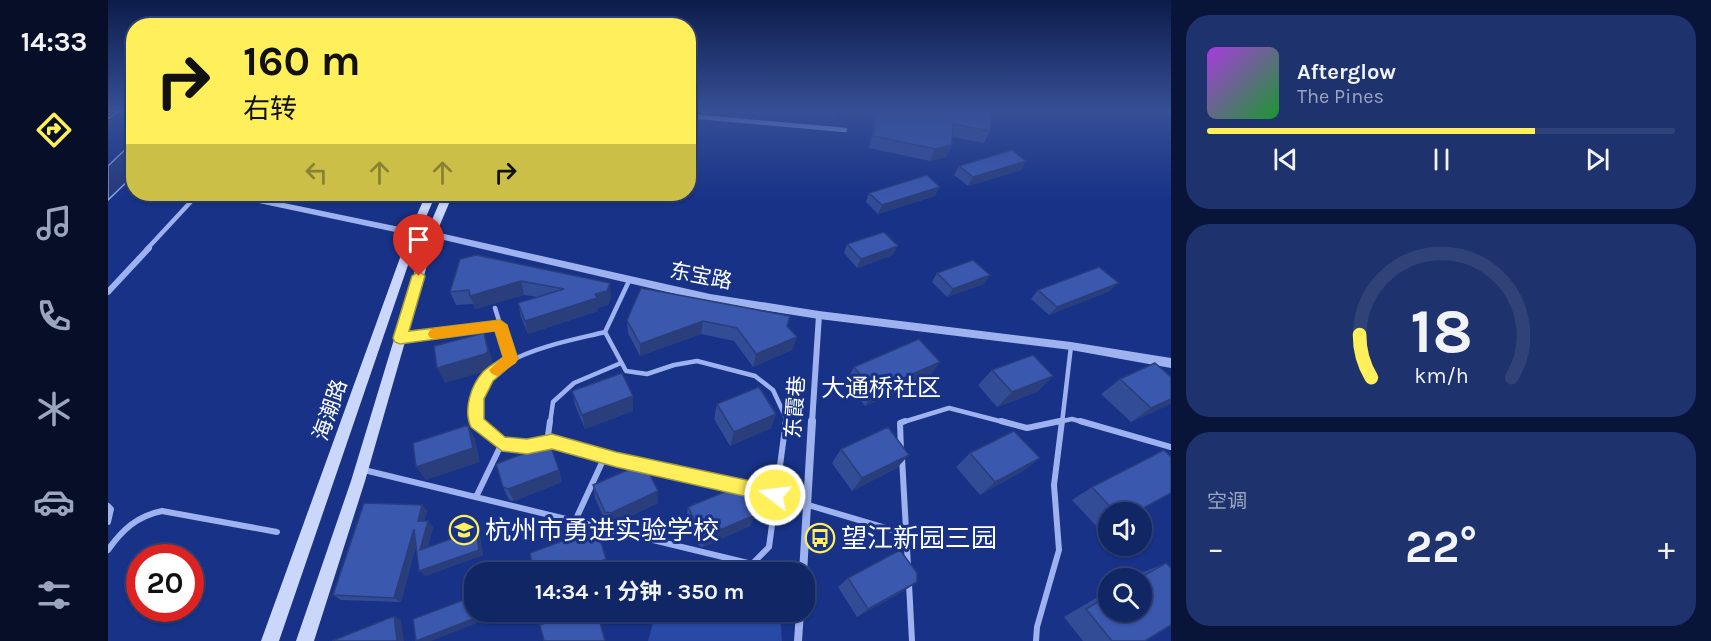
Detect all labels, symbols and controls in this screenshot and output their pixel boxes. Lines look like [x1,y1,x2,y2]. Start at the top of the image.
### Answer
text: 14:33 [21,26,87,58]
text: 160 m [243,36,361,86]
icon: right [144,42,222,120]
text: Afterglow [1297,59,1396,85]
text: The Pines [1297,85,1384,108]
text: 右转 [243,93,297,125]
icon: directions [33,109,75,151]
icon: previous [1269,143,1302,176]
icon: pause [1425,143,1458,176]
icon: next [1581,143,1614,176]
icon: left [300,156,333,189]
icon: ahead [363,156,396,189]
icon: ahead [426,156,459,189]
icon: right [489,156,522,189]
icon: music [33,202,75,244]
pin [393,214,444,276]
icon: arrive [402,223,435,256]
street label: 东宝路 [668,258,734,294]
icon: phone [33,295,75,337]
text: 18 [1410,295,1472,368]
text: km/h [1414,363,1468,388]
district label: 大通桥社区 [821,374,941,402]
street label: 东霞巷 [781,375,809,439]
street label: 海潮路 [308,376,352,444]
icon: climate [33,388,75,430]
position arrow [743,463,807,527]
icon: car [33,481,75,523]
text: 空调 [1207,490,1247,513]
map controls [1098,502,1152,622]
button: sound [1098,502,1152,556]
school or university icon: 杭州市勇进实验学校 [448,514,480,546]
place label: 杭州市勇进实验学校 [485,515,719,546]
text: 22° [1405,521,1477,573]
bus stop icon: 望江新园三园 [804,522,836,554]
place label: 望江新园三园 [841,523,997,554]
text: − [1207,529,1224,567]
text: + [1658,529,1675,567]
speed limit sign: 20 [126,544,204,622]
button: search [1098,568,1152,622]
icon: filters [33,574,75,616]
text: 14:34 · 1 分钟 · 350 m [535,579,744,605]

